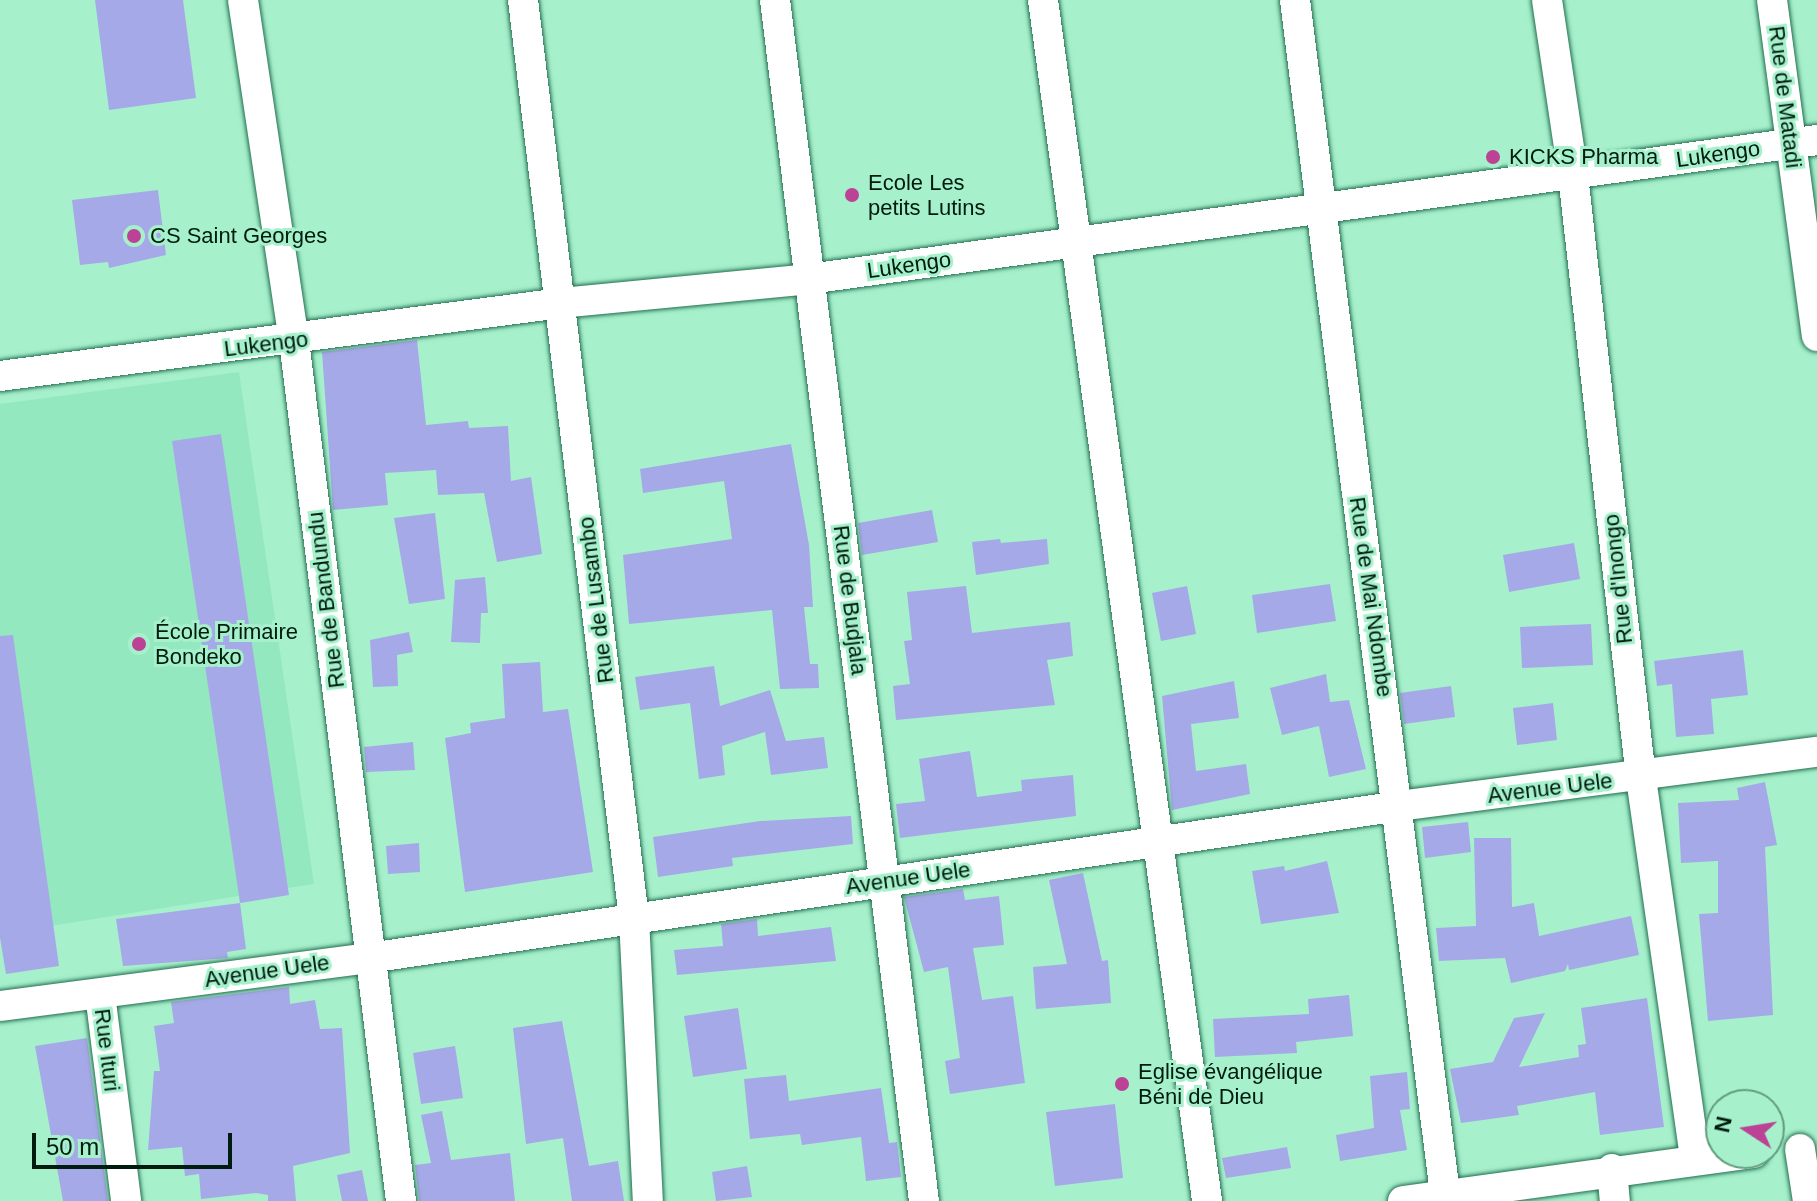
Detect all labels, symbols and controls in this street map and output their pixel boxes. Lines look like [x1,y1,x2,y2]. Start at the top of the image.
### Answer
street label: Rue de Matadi [1763,24,1807,170]
street label: Lukengo [1674,135,1762,173]
place label: KICKS Pharma [1509,144,1658,170]
marker: KICKS Pharma [1484,148,1502,166]
place label: Ecole Les petits Lutins [868,169,985,220]
marker: Ecole Les petits Lutins [843,186,861,204]
place label: CS Saint Georges [150,223,327,249]
marker: CS Saint Georges [125,227,143,245]
street label: Lukengo [865,246,953,284]
street label: Lukengo [222,326,310,362]
street label: Rue de Mai Ndombe [1344,495,1398,699]
street label: Rue de Bandundu [302,510,350,690]
street label: Rue d'Inongo [1598,513,1638,645]
street label: Rue de Lusambo [573,515,619,685]
street label: Rue de Budjala [828,524,872,676]
place label: École Primaire Bondeko [155,618,298,670]
marker: École Primaire Bondeko [130,635,148,653]
street label: Avenue Uele [1486,767,1614,809]
street label: Avenue Uele [844,856,972,900]
street label: Avenue Uele [203,949,331,993]
street label: Rue Ituri [89,1007,125,1093]
place label: Eglise évangélique Béni de Dieu [1138,1058,1323,1110]
marker: Eglise évangélique Béni de Dieu [1113,1075,1131,1093]
north arrow [1705,1089,1785,1169]
text: N [1709,1114,1737,1135]
scale bar [36,1117,236,1167]
text: 50 m [46,1133,99,1160]

